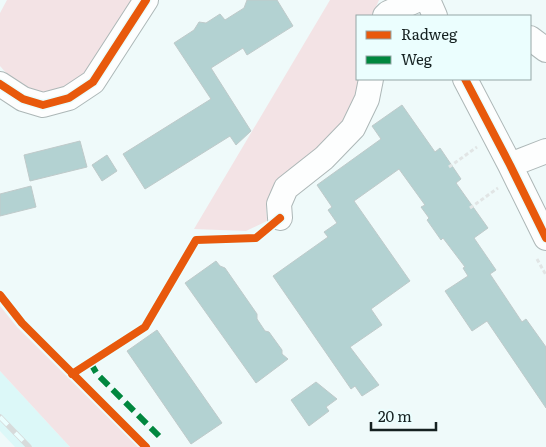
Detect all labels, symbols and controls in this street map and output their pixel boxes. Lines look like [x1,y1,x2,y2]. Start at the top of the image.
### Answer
legend [356,15,531,80]
text: Radweg [401,22,458,45]
text: Weg [401,47,433,70]
scale bar [371,400,436,432]
text: 20 m [378,404,412,427]

